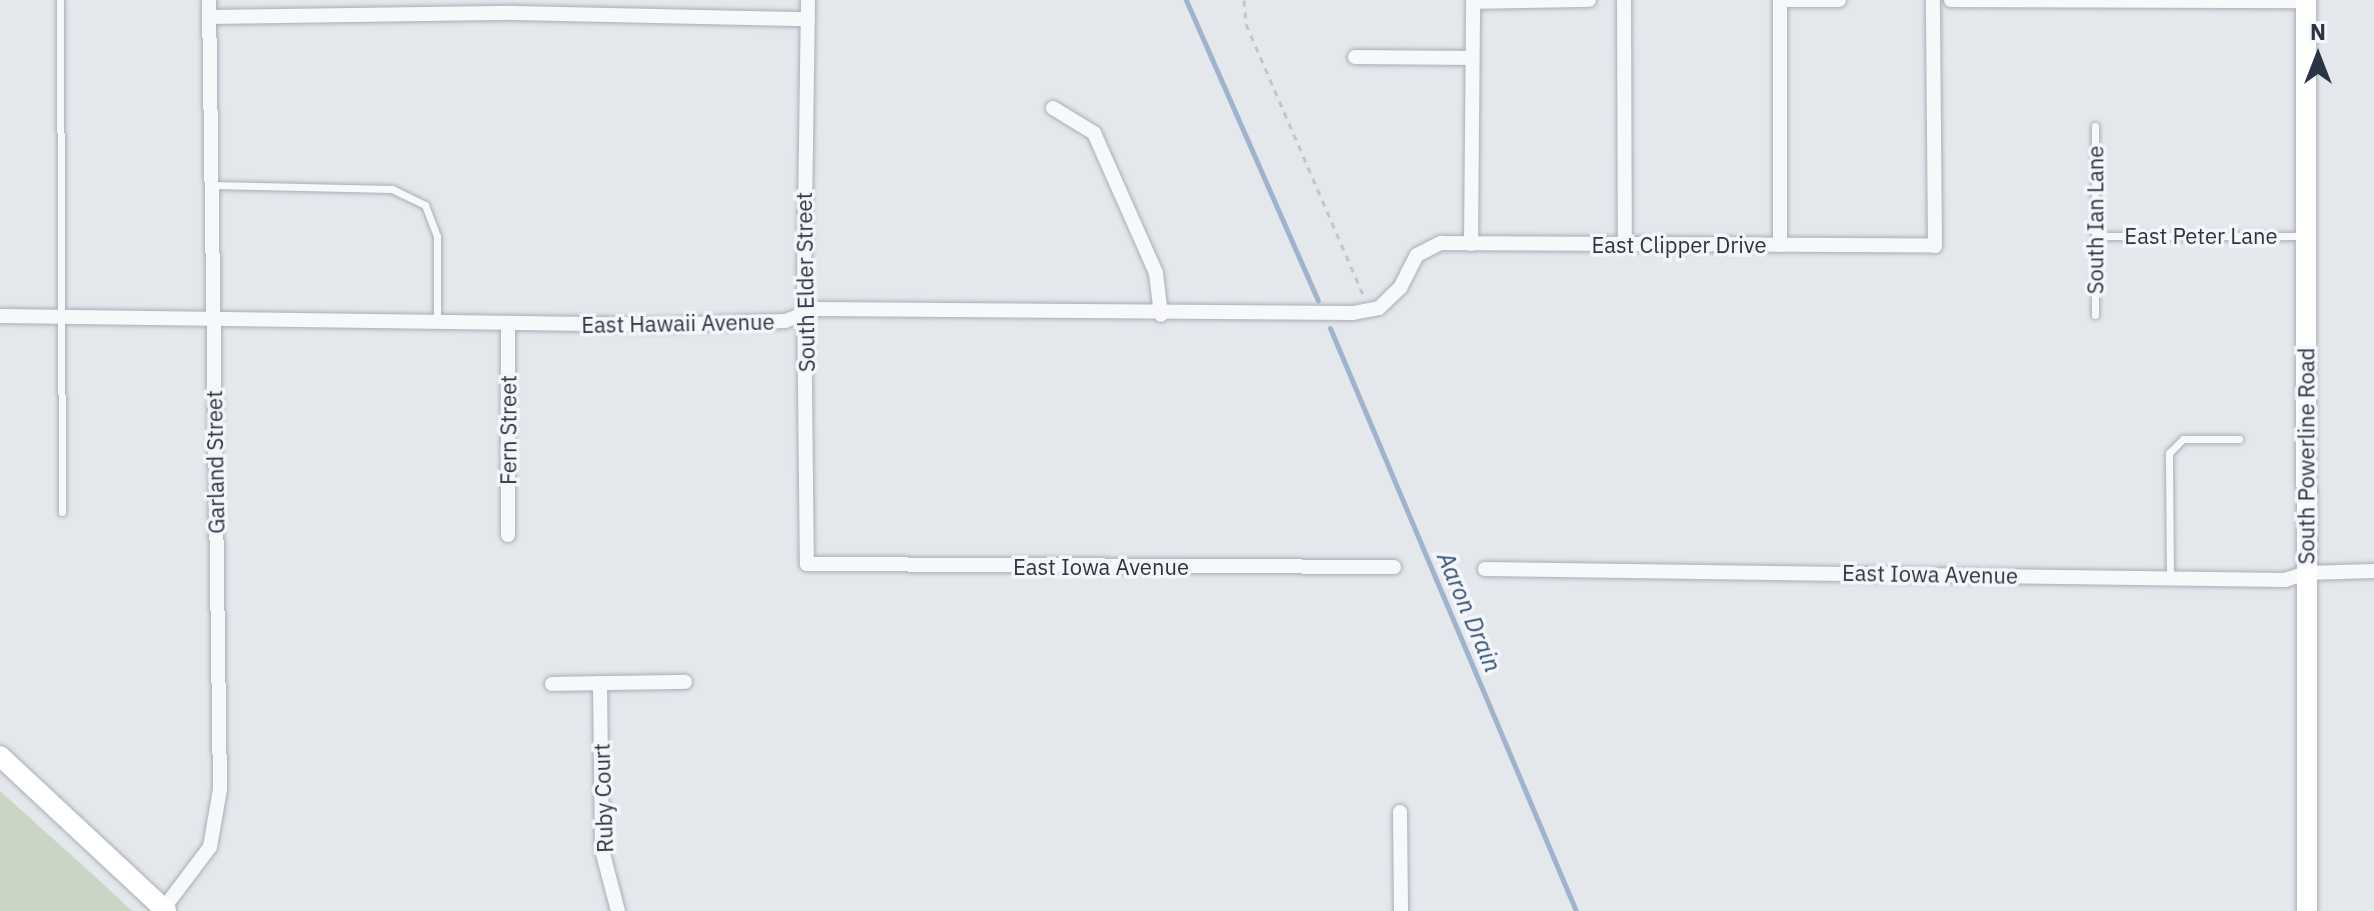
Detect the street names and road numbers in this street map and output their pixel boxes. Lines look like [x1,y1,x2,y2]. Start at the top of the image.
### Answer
street label: South Ian Lane [2082,146,2108,294]
street label: South Elder Street [790,192,820,372]
street label: East Peter Lane [2124,223,2278,249]
street label: East Clipper Drive [1591,232,1767,258]
street label: East Hawaii Avenue [581,308,775,338]
street label: South Powerline Road [2293,348,2319,564]
street label: Fern Street [495,375,521,485]
street label: Garland Street [201,390,229,534]
street label: East Iowa Avenue [1013,554,1189,580]
street label: East Iowa Avenue [1842,559,2018,589]
street label: Ruby Court [588,743,618,853]

